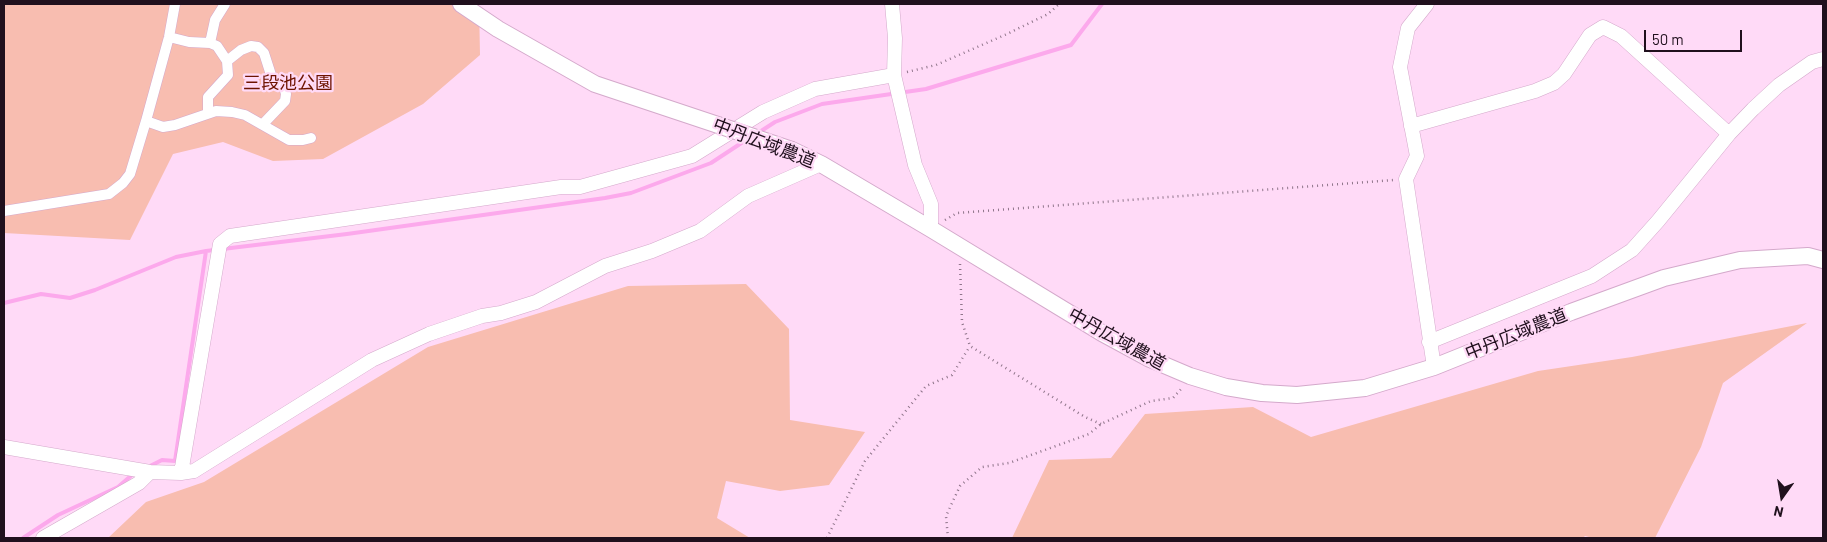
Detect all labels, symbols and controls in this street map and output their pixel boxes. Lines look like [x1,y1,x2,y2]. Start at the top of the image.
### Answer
scale bar [1647,20,1744,52]
text: 50 m [1652,30,1684,48]
park label: 三段池公園 [243,72,333,94]
street label: 中丹広域農道 [710,114,818,172]
street label: 中丹広域農道 [1065,303,1169,375]
street label: 中丹広域農道 [1462,304,1570,364]
north arrow [1757,472,1807,522]
text: N [1772,503,1785,521]

